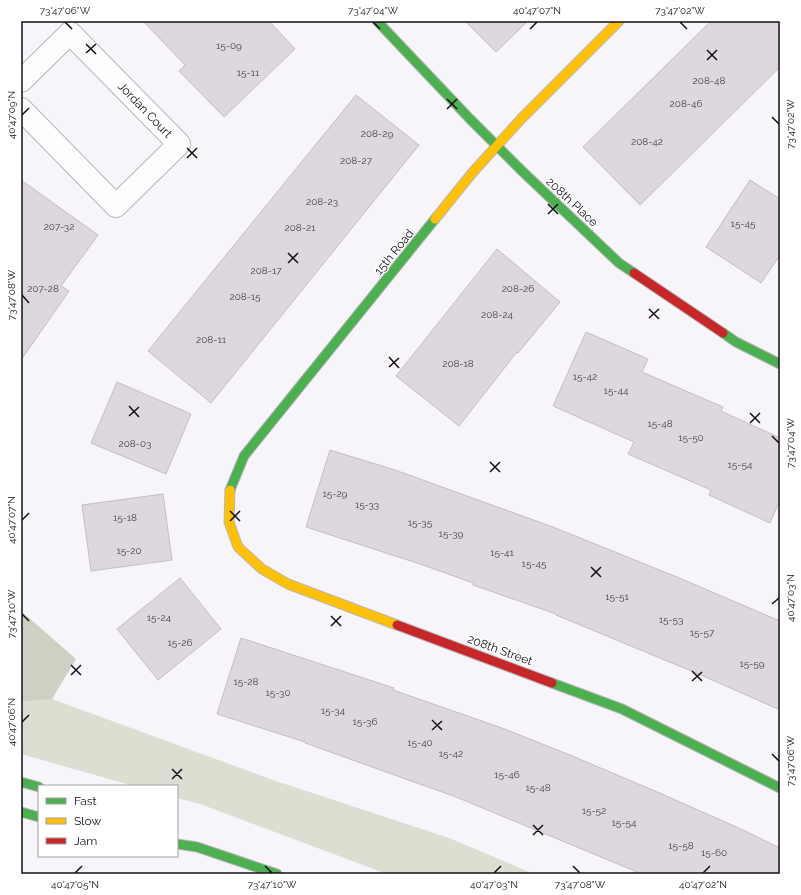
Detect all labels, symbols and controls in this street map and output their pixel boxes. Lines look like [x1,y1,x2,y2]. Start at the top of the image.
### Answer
text: 73°47'06"W [40,5,91,16]
text: 73°47'04"W [348,5,398,16]
text: 40°47'07"N [513,5,561,16]
text: 73°47'02"W [655,5,705,16]
house number: 15-09 [216,40,242,51]
house number: 15-11 [237,67,260,78]
house number: 208-48 [693,75,725,86]
street label: Jordan Court [115,79,175,141]
text: 40°47'09"N [6,91,17,139]
house number: 208-46 [670,98,702,109]
text: 73°47'02"W [785,99,796,149]
house number: 208-29 [361,128,393,139]
house number: 208-42 [631,136,663,147]
house number: 208-27 [340,155,373,166]
street label: 208th Place [543,174,601,230]
house number: 208-23 [306,196,338,207]
house number: 15-45 [731,218,756,229]
house number: 207-32 [44,221,74,232]
house number: 208-21 [285,222,316,233]
street label: 15th Road [371,226,417,278]
house number: 208-17 [251,265,282,276]
text: 73°47'08"W [6,269,17,320]
house number: 207-28 [27,283,59,294]
house number: 208-26 [502,283,534,294]
house number: 208-15 [229,291,261,302]
house number: 208-24 [481,309,514,320]
house number: 208-11 [196,334,227,345]
house number: 208-18 [442,358,474,369]
house number: 15-42 [573,371,597,382]
house number: 15-44 [604,385,629,396]
house number: 15-48 [647,418,673,429]
text: 73°47'04"W [785,418,796,468]
house number: 15-50 [678,432,704,443]
house number: 208-03 [119,438,151,449]
house number: 15-54 [728,459,753,470]
house number: 15-29 [323,488,348,499]
text: 40°47'07"N [6,496,17,544]
house number: 15-33 [355,499,379,510]
house number: 15-18 [113,512,137,523]
house number: 15-35 [408,517,433,528]
house number: 15-39 [439,528,464,539]
house number: 15-20 [116,545,142,556]
house number: 15-41 [490,547,515,558]
house number: 15-45 [522,558,547,569]
text: 40°47'03"N [785,574,796,622]
text: 73°47'10"W [6,589,17,638]
house number: 15-51 [605,591,630,602]
house number: 15-24 [147,612,172,623]
house number: 15-53 [659,614,683,625]
house number: 15-57 [690,627,715,638]
street label: 208th Street [466,632,534,668]
house number: 15-26 [167,637,193,648]
house number: 15-59 [739,658,765,669]
house number: 15-28 [233,676,259,687]
house number: 15-30 [265,687,291,698]
text: 40°47'06"N [6,698,17,746]
house number: 15-34 [321,705,346,716]
house number: 15-36 [353,716,377,727]
text: 73°47'06"W [785,735,796,786]
house number: 15-40 [407,737,433,748]
house number: 15-42 [439,748,463,759]
house number: 15-46 [494,769,520,780]
house number: 15-48 [525,782,551,793]
legend [38,785,178,857]
text: Fast [74,794,97,808]
house number: 15-52 [582,805,606,816]
text: Slow [74,814,101,828]
house number: 15-54 [612,817,637,828]
text: Jam [74,834,97,848]
house number: 15-58 [668,840,694,851]
house number: 15-60 [701,847,727,858]
text: 40°47'05"N [51,879,99,890]
text: 73°47'10"W [248,879,297,890]
text: 40°47'03"N [470,879,518,890]
text: 73°47'08"W [555,879,606,890]
text: 40°47'02"N [679,879,727,890]

